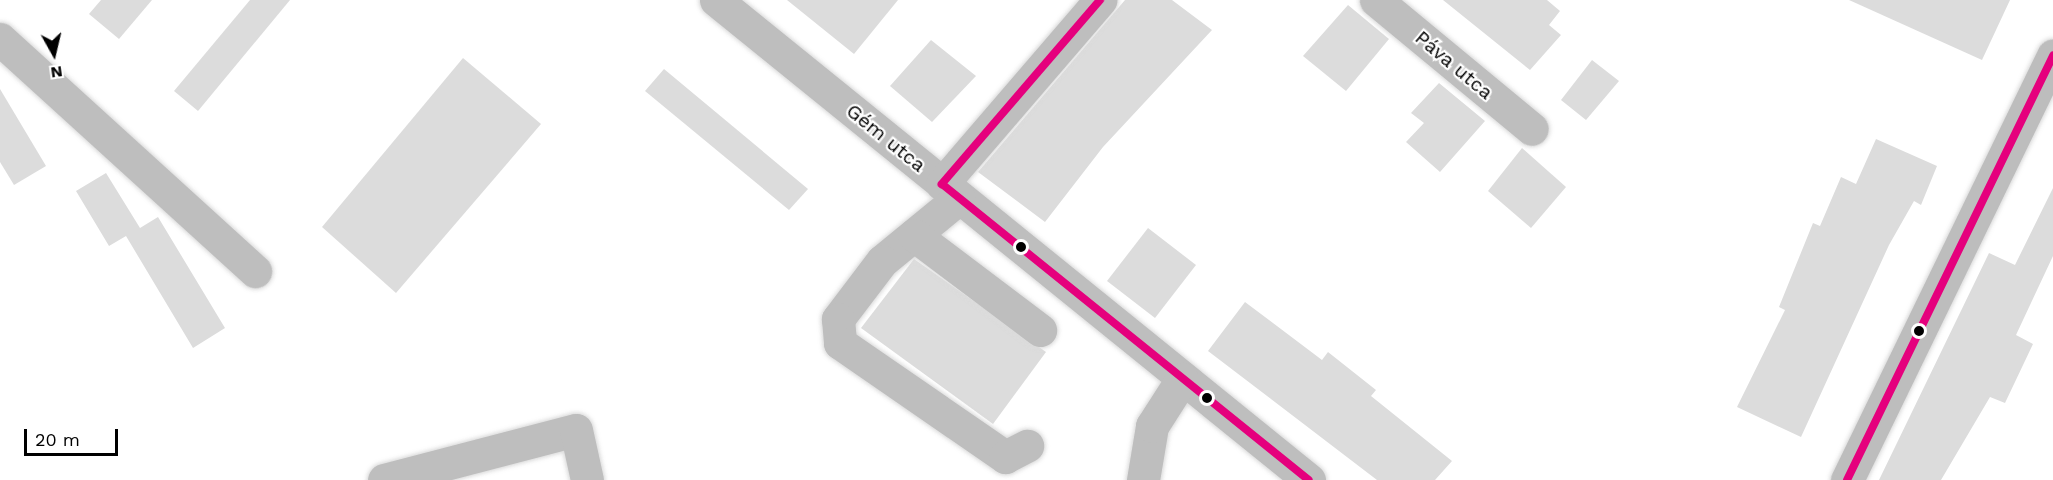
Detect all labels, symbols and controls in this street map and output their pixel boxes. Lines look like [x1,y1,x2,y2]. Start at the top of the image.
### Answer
north arrow [24,24,84,84]
street label: Páva utca [1410,25,1498,105]
text: N [49,62,64,83]
street label: Gém utca [841,99,931,177]
unlabelled marker [1015,241,1027,253]
unlabelled marker [1913,325,1925,337]
unlabelled marker [1201,392,1213,404]
scale bar [27,417,122,455]
text: 20 m [35,429,80,450]

